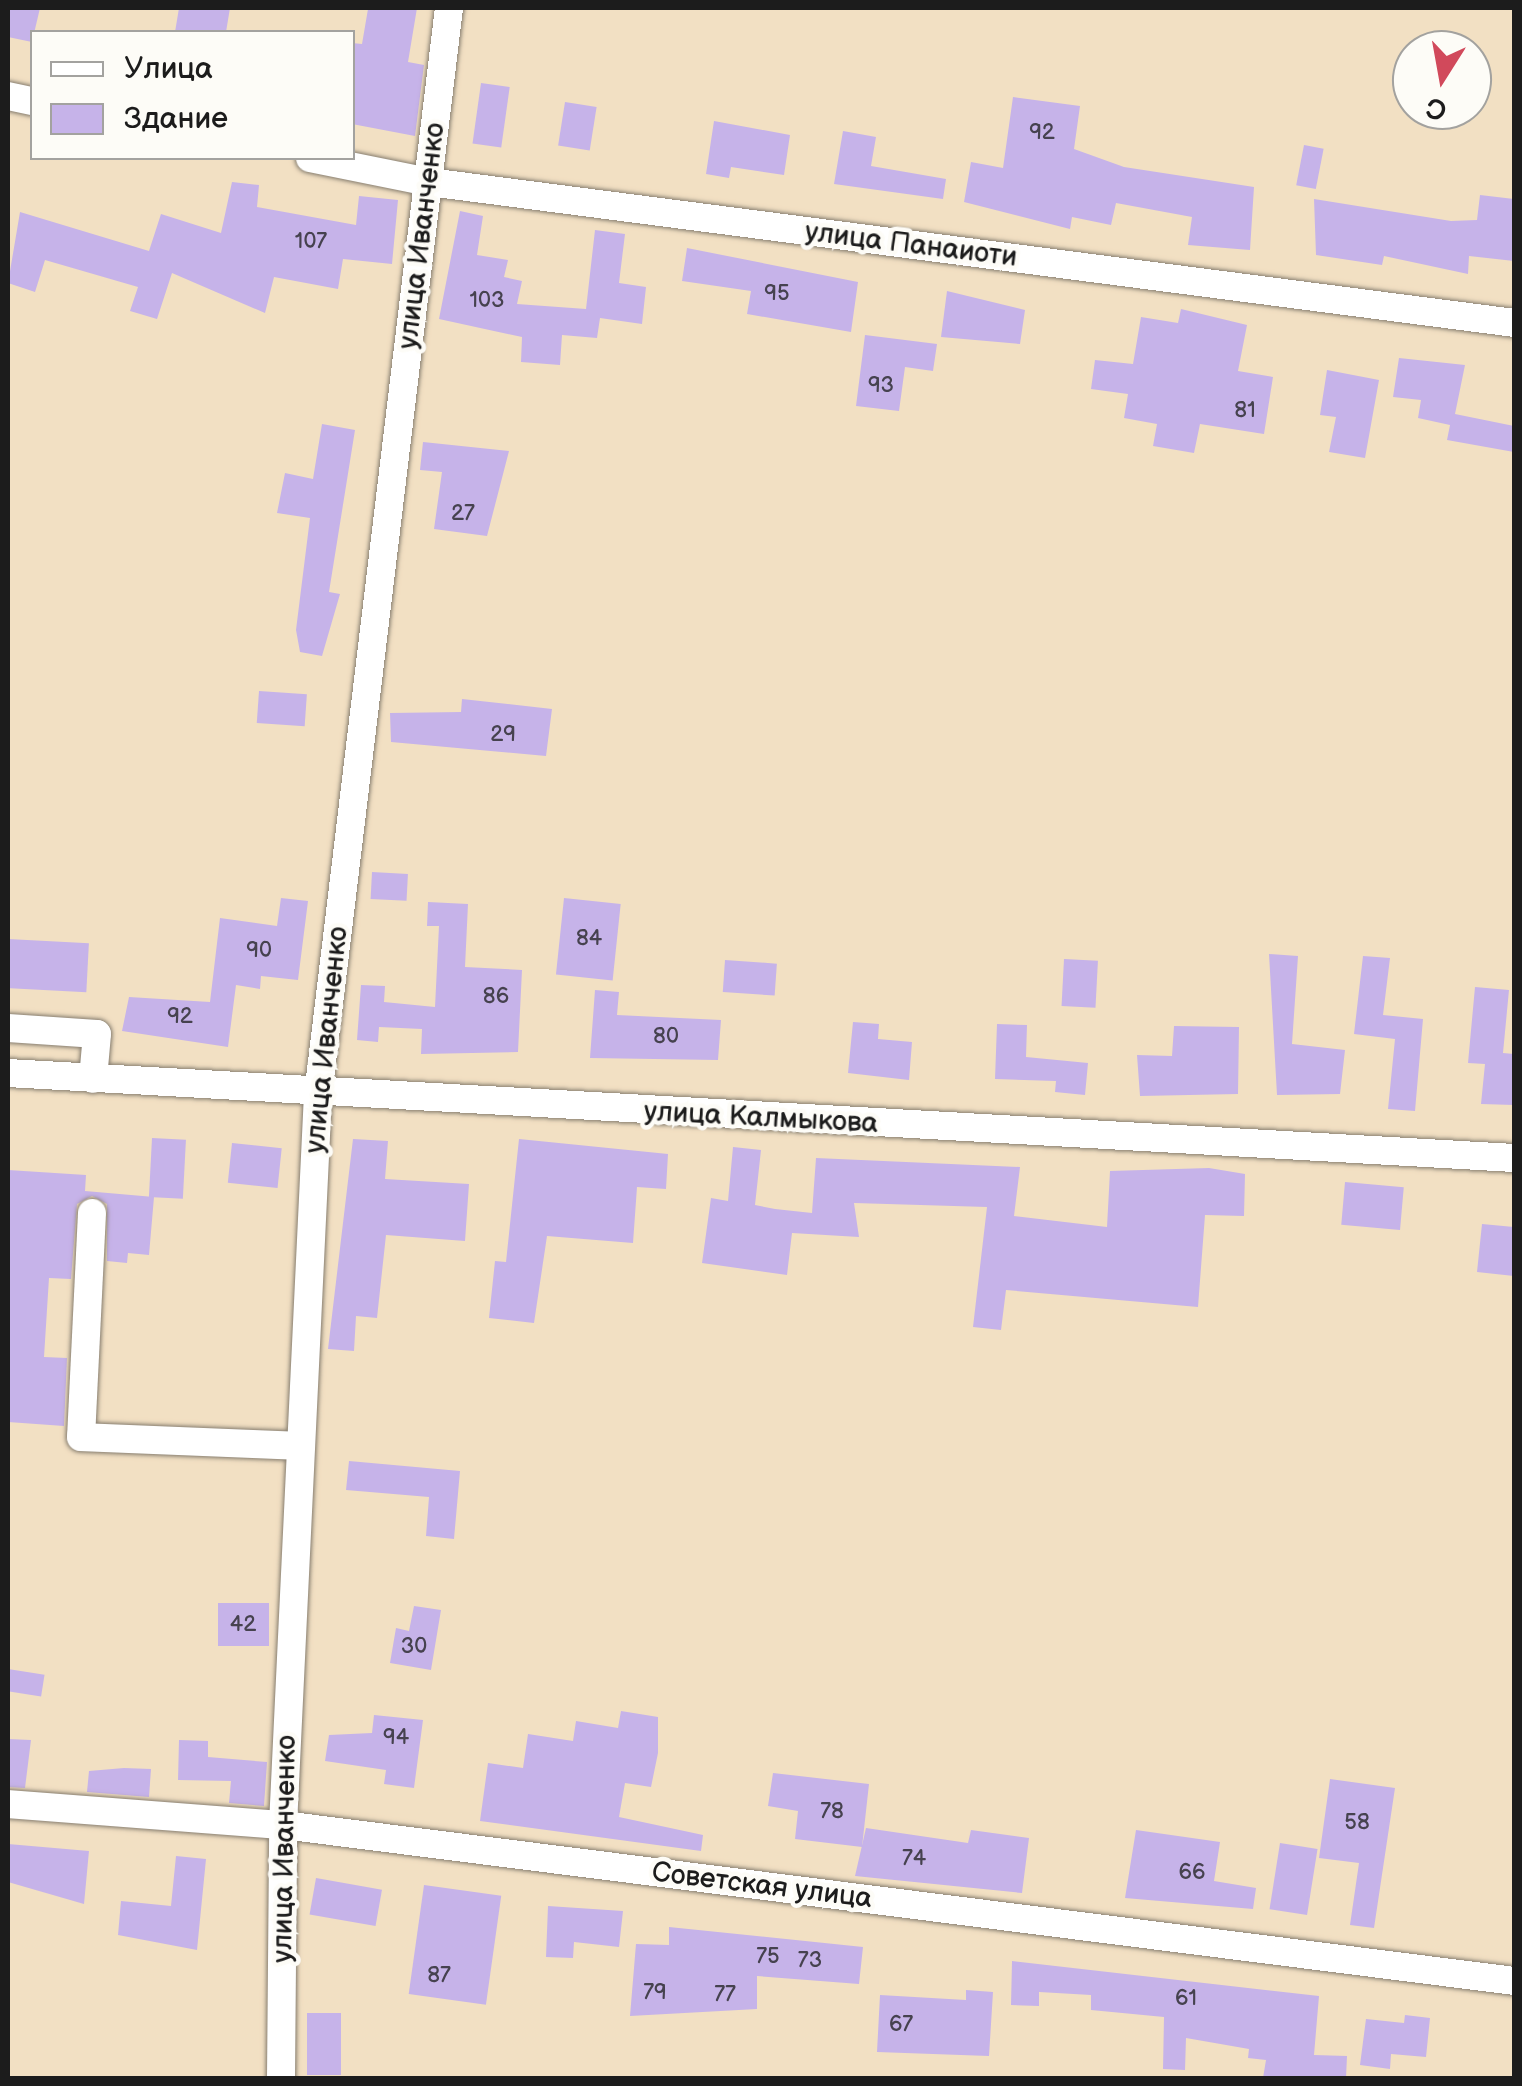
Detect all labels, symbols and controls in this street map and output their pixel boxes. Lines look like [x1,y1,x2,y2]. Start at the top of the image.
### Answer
legend [30,30,355,160]
north arrow [1392,30,1492,130]
text: Улица [124,51,213,87]
text: С [1424,90,1449,126]
text: Здание [124,101,228,137]
house number: 92 [1029,120,1055,146]
street label: улица Иванченко [391,121,453,351]
street label: улица Панаиоти [803,215,1019,275]
house number: 107 [295,229,327,255]
house number: 95 [764,281,790,307]
house number: 103 [470,288,504,314]
house number: 93 [868,373,894,399]
house number: 81 [1234,398,1256,424]
house number: 27 [451,501,475,527]
house number: 29 [490,722,516,748]
street label: улица Иванченко [298,925,356,1155]
house number: 84 [576,926,602,952]
house number: 90 [246,938,272,964]
house number: 86 [483,984,509,1010]
house number: 92 [167,1004,193,1030]
house number: 80 [653,1024,679,1050]
street label: улица Калмыкова [643,1095,879,1141]
house number: 42 [230,1612,256,1638]
house number: 30 [401,1634,427,1660]
house number: 94 [383,1725,409,1751]
street label: улица Иванченко [266,1735,304,1963]
house number: 78 [820,1799,844,1825]
house number: 58 [1344,1810,1370,1836]
house number: 74 [902,1846,926,1872]
street label: Советская улица [650,1856,874,1916]
house number: 66 [1179,1860,1205,1886]
house number: 75 [756,1944,780,1970]
house number: 73 [798,1948,822,1974]
house number: 87 [427,1963,451,1989]
house number: 79 [643,1980,667,2006]
house number: 77 [714,1982,736,2008]
house number: 61 [1175,1986,1197,2012]
house number: 67 [889,2012,913,2038]

